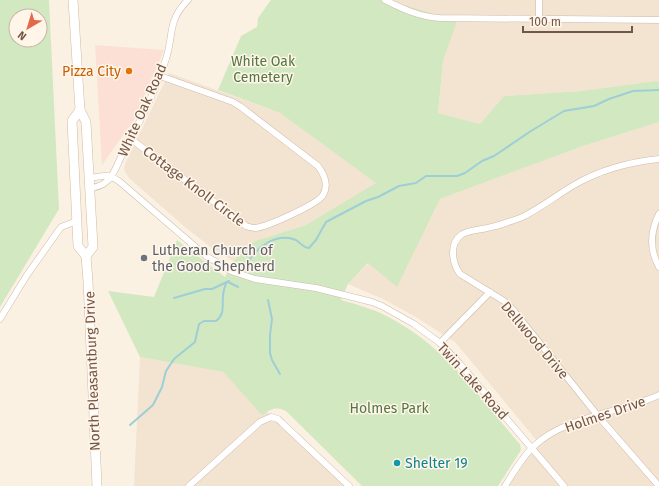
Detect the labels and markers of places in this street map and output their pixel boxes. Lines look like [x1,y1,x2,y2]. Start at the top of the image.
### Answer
place label: Pizza City [62,63,121,80]
marker: Pizza City [124,66,134,76]
place label: Lutheran Church of the Good Shepherd [152,242,275,275]
marker: Lutheran Church of the Good Shepherd [139,253,149,263]
place label: Shelter 19 [405,455,468,472]
marker: Shelter 19 [392,458,402,468]

